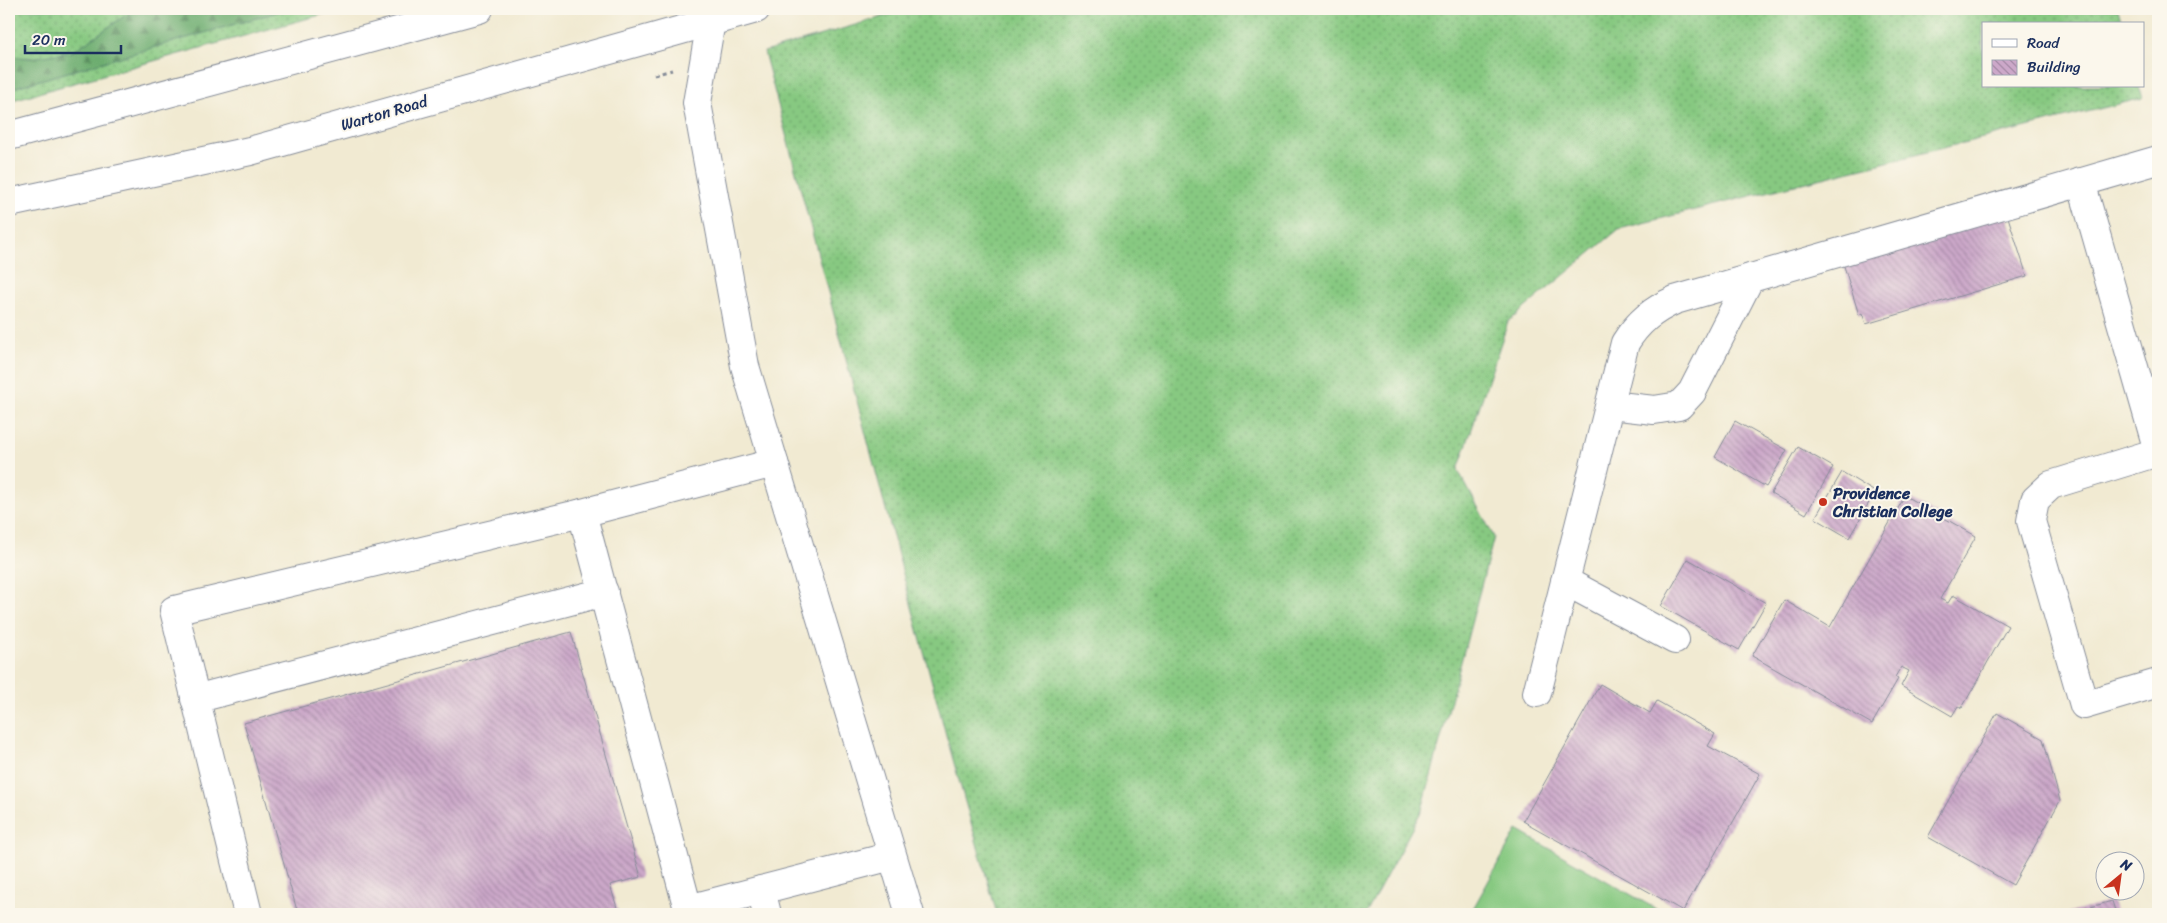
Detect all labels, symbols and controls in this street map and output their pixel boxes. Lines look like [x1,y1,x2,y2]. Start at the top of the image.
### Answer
scale bar [25,22,121,54]
legend [1982,22,2144,88]
text: 20 m [32,27,66,53]
text: Road [2027,30,2060,56]
text: Building [2027,54,2081,80]
street label: Warton Road [337,86,432,139]
place label: Providence Christian College [1832,479,1953,526]
marker: Providence Christian College [1817,496,1829,508]
north arrow [2094,850,2144,900]
text: N [2115,851,2137,878]

